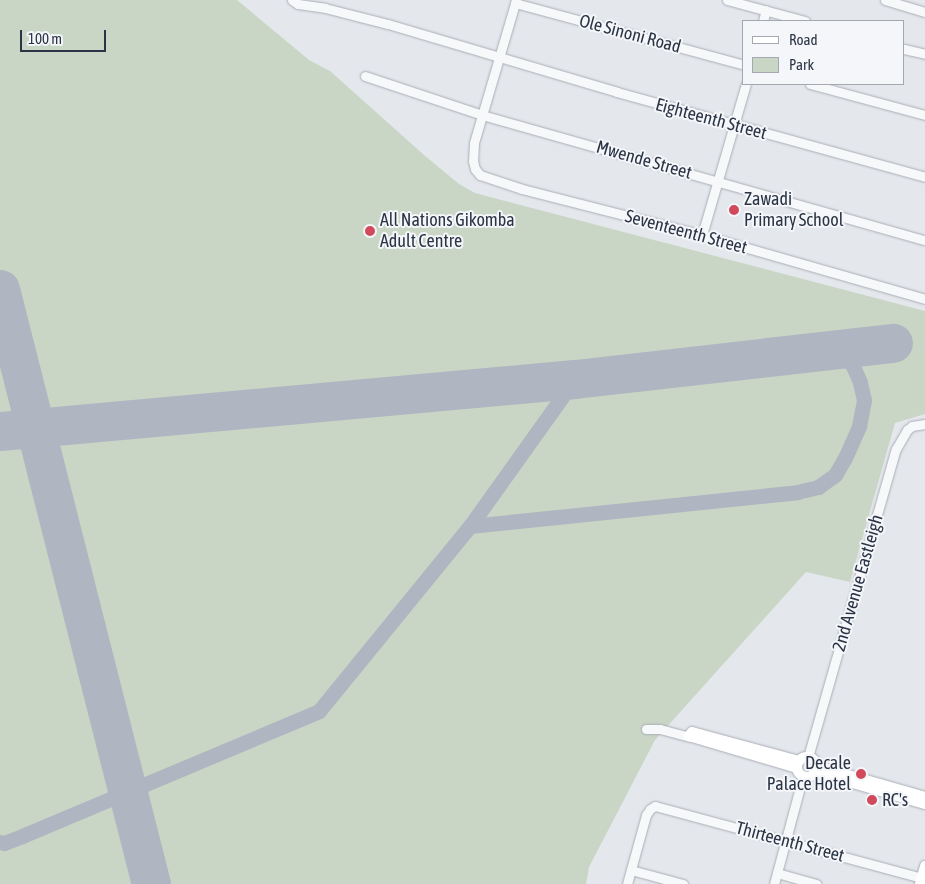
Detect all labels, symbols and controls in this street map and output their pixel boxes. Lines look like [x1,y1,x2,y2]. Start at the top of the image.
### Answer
street label: Ole Sinoni Road [577,10,683,58]
scale bar [22,20,109,52]
legend [742,20,905,85]
text: 100 m [28,30,62,47]
text: Road [789,31,818,48]
text: Park [789,56,814,73]
street label: Eighteenth Street [653,94,769,144]
street label: Mwende Street [594,136,694,184]
place label: Zawadi Primary School [744,189,843,232]
marker: Zawadi Primary School [728,204,740,216]
street label: Seventeenth Street [623,205,749,259]
place label: All Nations Gikomba Adult Centre [380,210,515,252]
marker: All Nations Gikomba Adult Centre [364,225,376,237]
street label: 2nd Avenue Eastleigh [828,512,888,654]
place label: Decale Palace Hotel [767,753,851,796]
marker: Decale Palace Hotel [855,768,867,780]
place label: RC's [882,789,908,811]
marker: RC's [866,794,878,806]
street label: Thirteenth Street [733,817,847,867]

